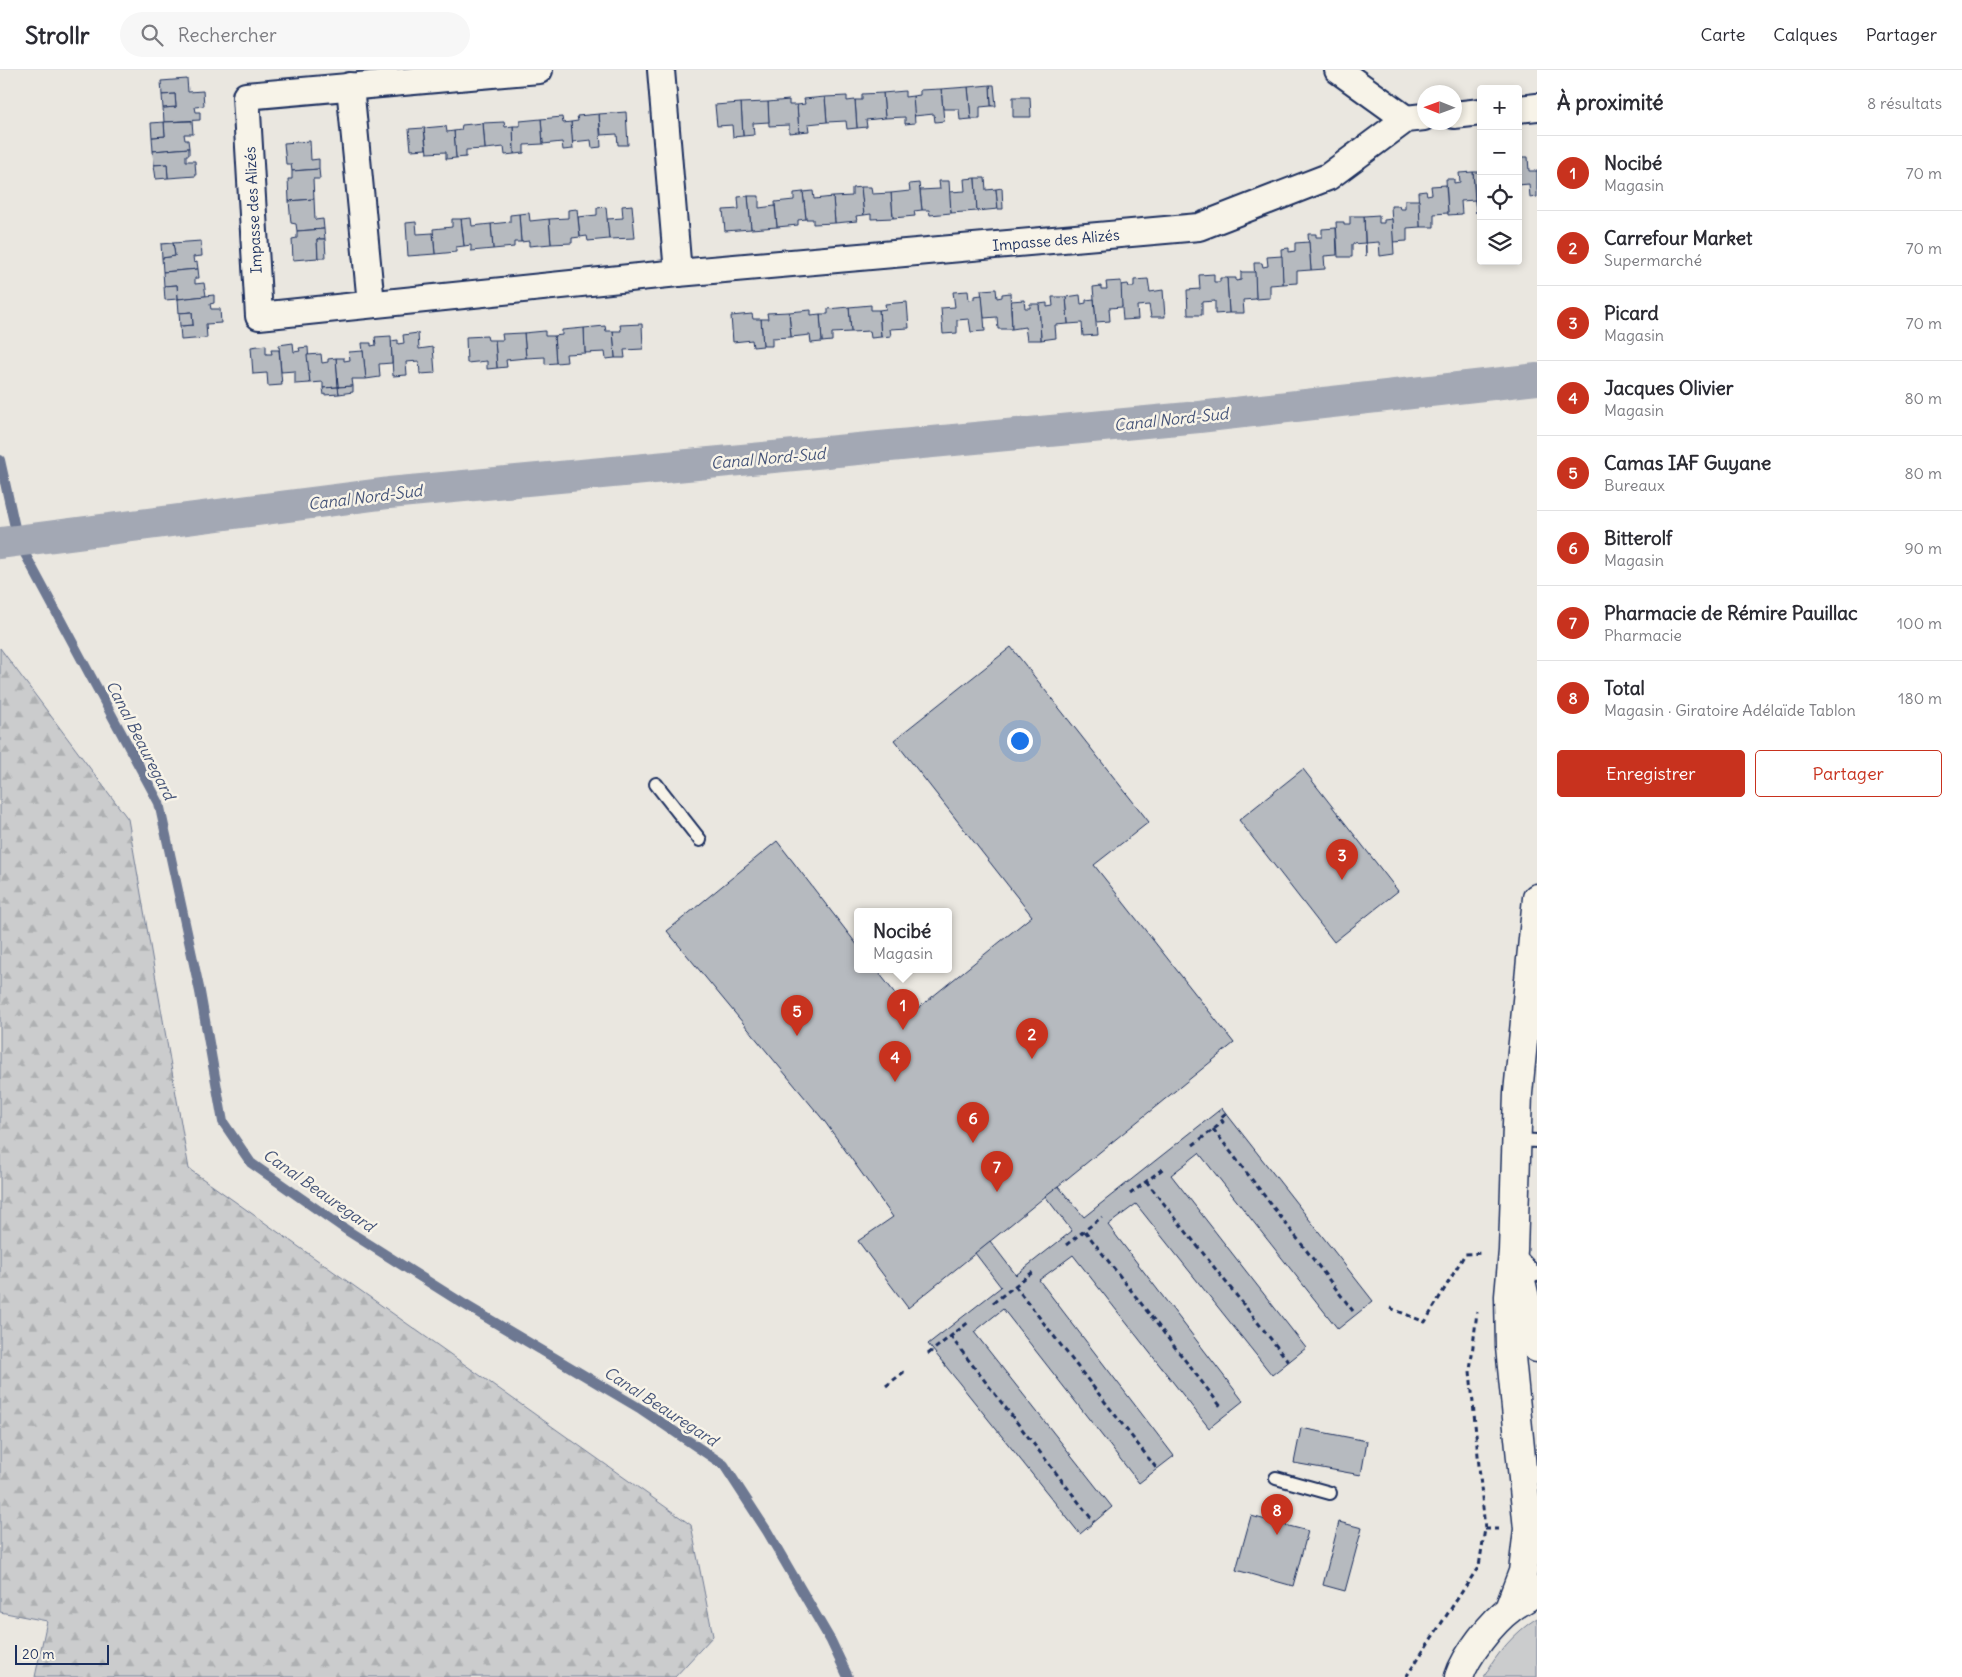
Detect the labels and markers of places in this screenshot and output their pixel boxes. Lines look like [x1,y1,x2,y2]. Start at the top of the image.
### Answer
pin: 3 [1326,839,1358,880]
pin: 1 [887,989,919,1030]
pin: 5 [781,995,813,1036]
pin: 2 [1016,1018,1048,1059]
pin: 4 [879,1041,911,1082]
pin: 6 [957,1102,989,1143]
pin: 7 [981,1151,1013,1192]
pin: 8 [1261,1494,1293,1535]

